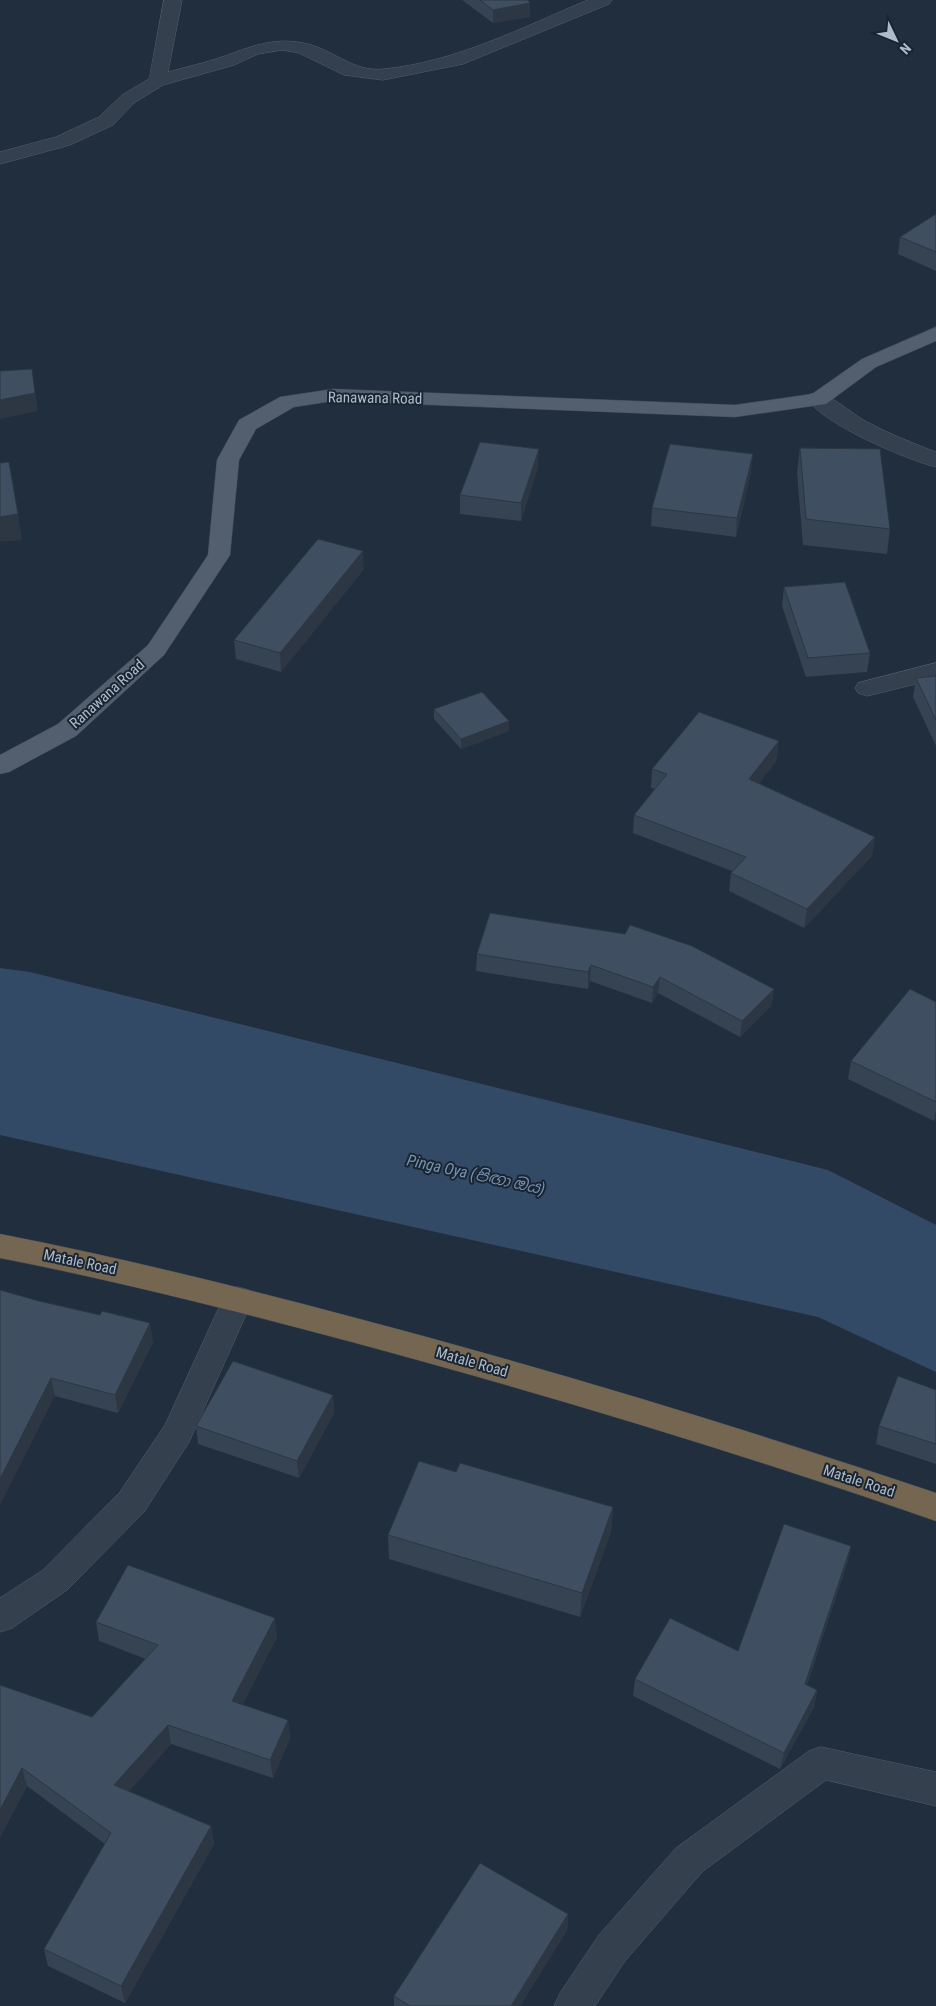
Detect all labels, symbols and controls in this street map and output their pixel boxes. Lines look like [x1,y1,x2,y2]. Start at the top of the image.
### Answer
north arrow [871,15,921,65]
text: N [897,40,914,57]
street label: Ranawana Road [328,388,422,408]
street label: Ranawana Road [66,656,148,732]
water label: Pinga Oya (පිඟා ඔය) [405,1151,547,1198]
street label: Matale Road [42,1245,118,1279]
street label: Matale Road [434,1343,510,1381]
street label: Matale Road [821,1461,897,1501]

